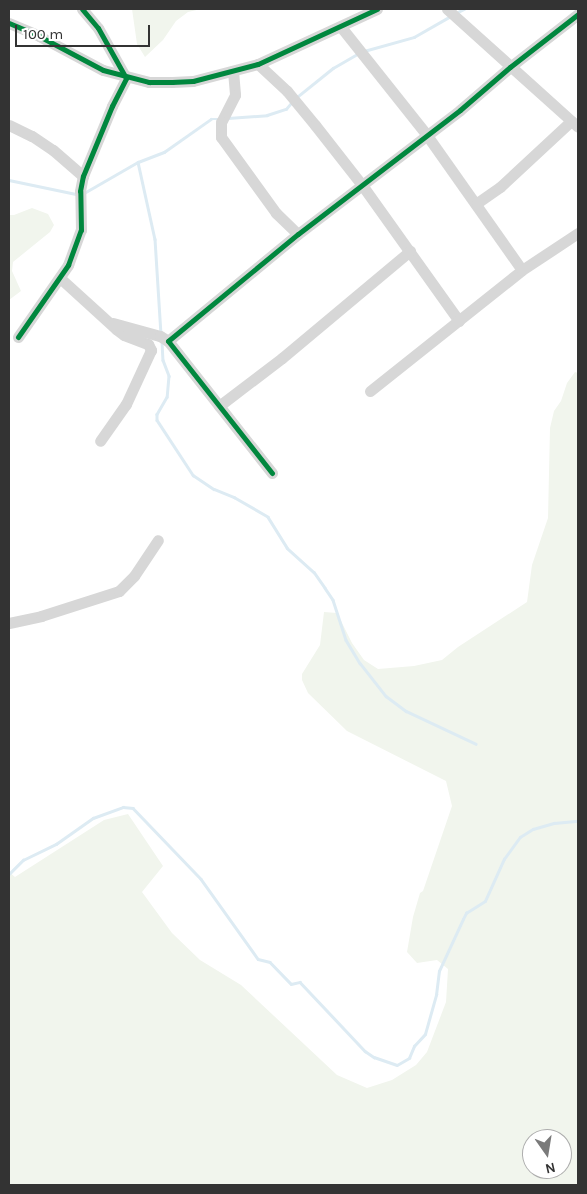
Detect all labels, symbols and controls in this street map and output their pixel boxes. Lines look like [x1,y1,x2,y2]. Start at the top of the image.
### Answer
scale bar [18,15,152,47]
text: 100 m [23,25,63,43]
north arrow [522,1129,572,1179]
text: N [543,1159,557,1178]

